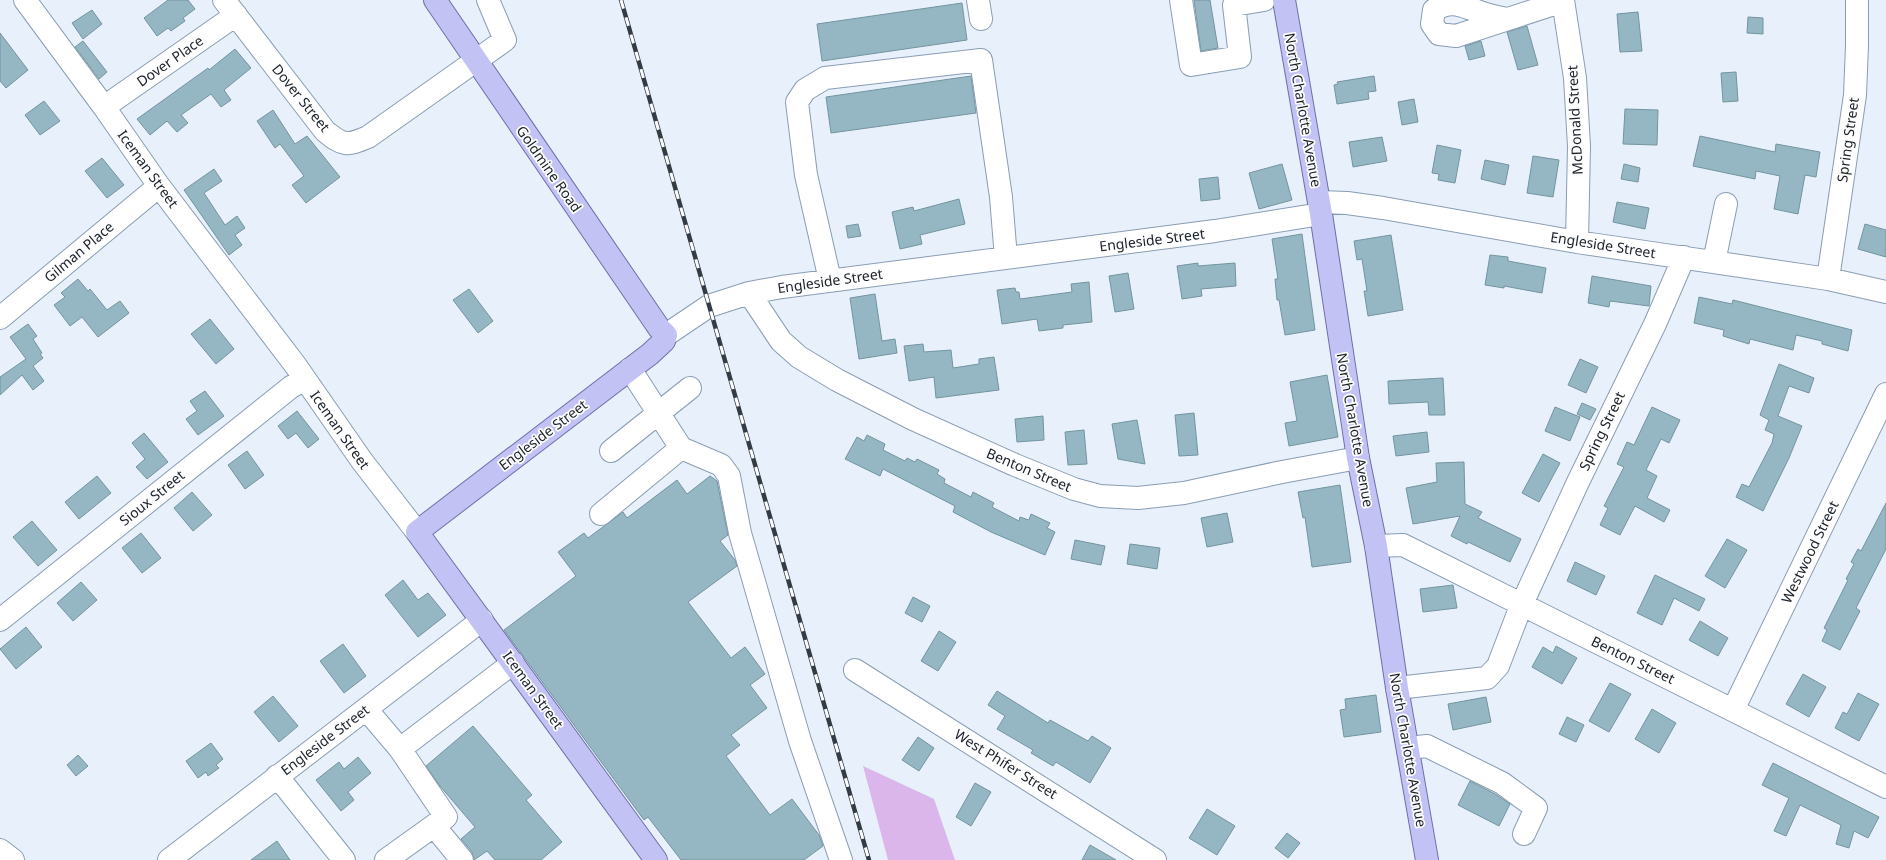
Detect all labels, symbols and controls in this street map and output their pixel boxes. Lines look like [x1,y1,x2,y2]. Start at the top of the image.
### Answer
street label: Dover Place [133,31,207,91]
street label: North Charlotte Avenue [1281,31,1326,189]
street label: Dover Street [268,60,335,136]
street label: McDonald Street [1562,65,1587,175]
street label: Spring Street [1832,96,1863,184]
street label: Goldmine Road [513,122,586,216]
street label: Iceman Street [114,126,183,211]
street label: Gilman Place [40,217,117,286]
street label: Engleside Street [1098,224,1206,255]
street label: Engleside Street [1549,227,1657,262]
street label: Engleside Street [776,264,884,297]
street label: North Charlotte Avenue [1333,351,1378,509]
street label: Iceman Street [306,387,374,473]
street label: Spring Street [1574,388,1629,473]
street label: Engleside Street [495,395,591,474]
street label: Benton Street [984,443,1075,496]
street label: Sioux Street [115,466,188,530]
street label: Westwood Street [1777,497,1843,606]
street label: Benton Street [1588,631,1678,688]
street label: Iceman Street [499,647,568,732]
street label: North Charlotte Avenue [1386,671,1431,829]
street label: Engleside Street [277,700,373,779]
street label: West Phifer Street [951,724,1061,803]

